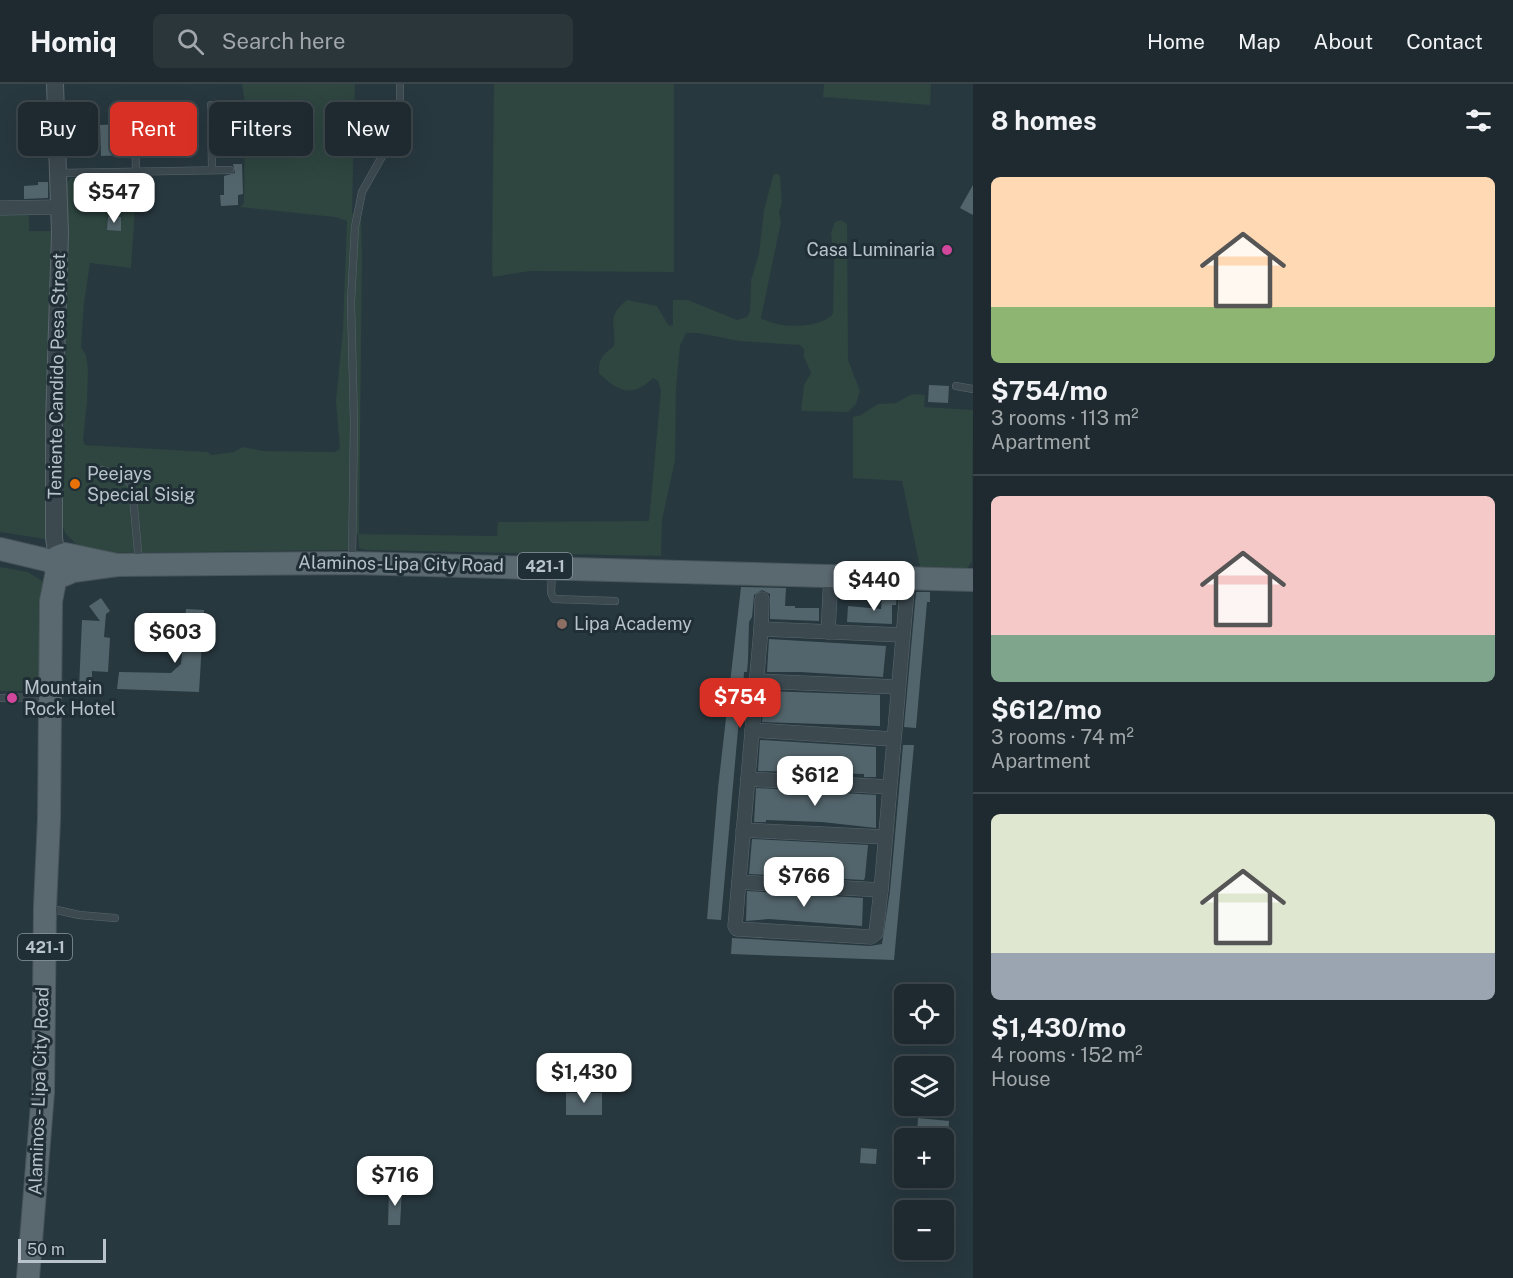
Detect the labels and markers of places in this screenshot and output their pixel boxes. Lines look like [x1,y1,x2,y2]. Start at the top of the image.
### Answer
pin: $547 [78,173,150,224]
place label: Casa Luminaria [807,239,935,260]
marker: Casa Luminaria [940,243,954,257]
place label: Peejays Special Sisig [87,463,195,505]
marker: Peejays Special Sisig [68,477,82,491]
pin: $440 [838,561,910,612]
pin: $603 [139,613,211,664]
place label: Lipa Academy [574,613,692,634]
marker: Lipa Academy [555,617,569,631]
place label: Mountain Rock Hotel [24,677,116,719]
pin: $754 [704,678,776,729]
marker: Mountain Rock Hotel [5,691,19,705]
pin: $612 [779,756,851,807]
pin: $766 [768,857,840,908]
pin: $1,430 [535,1053,633,1104]
pin: $716 [359,1156,431,1207]

